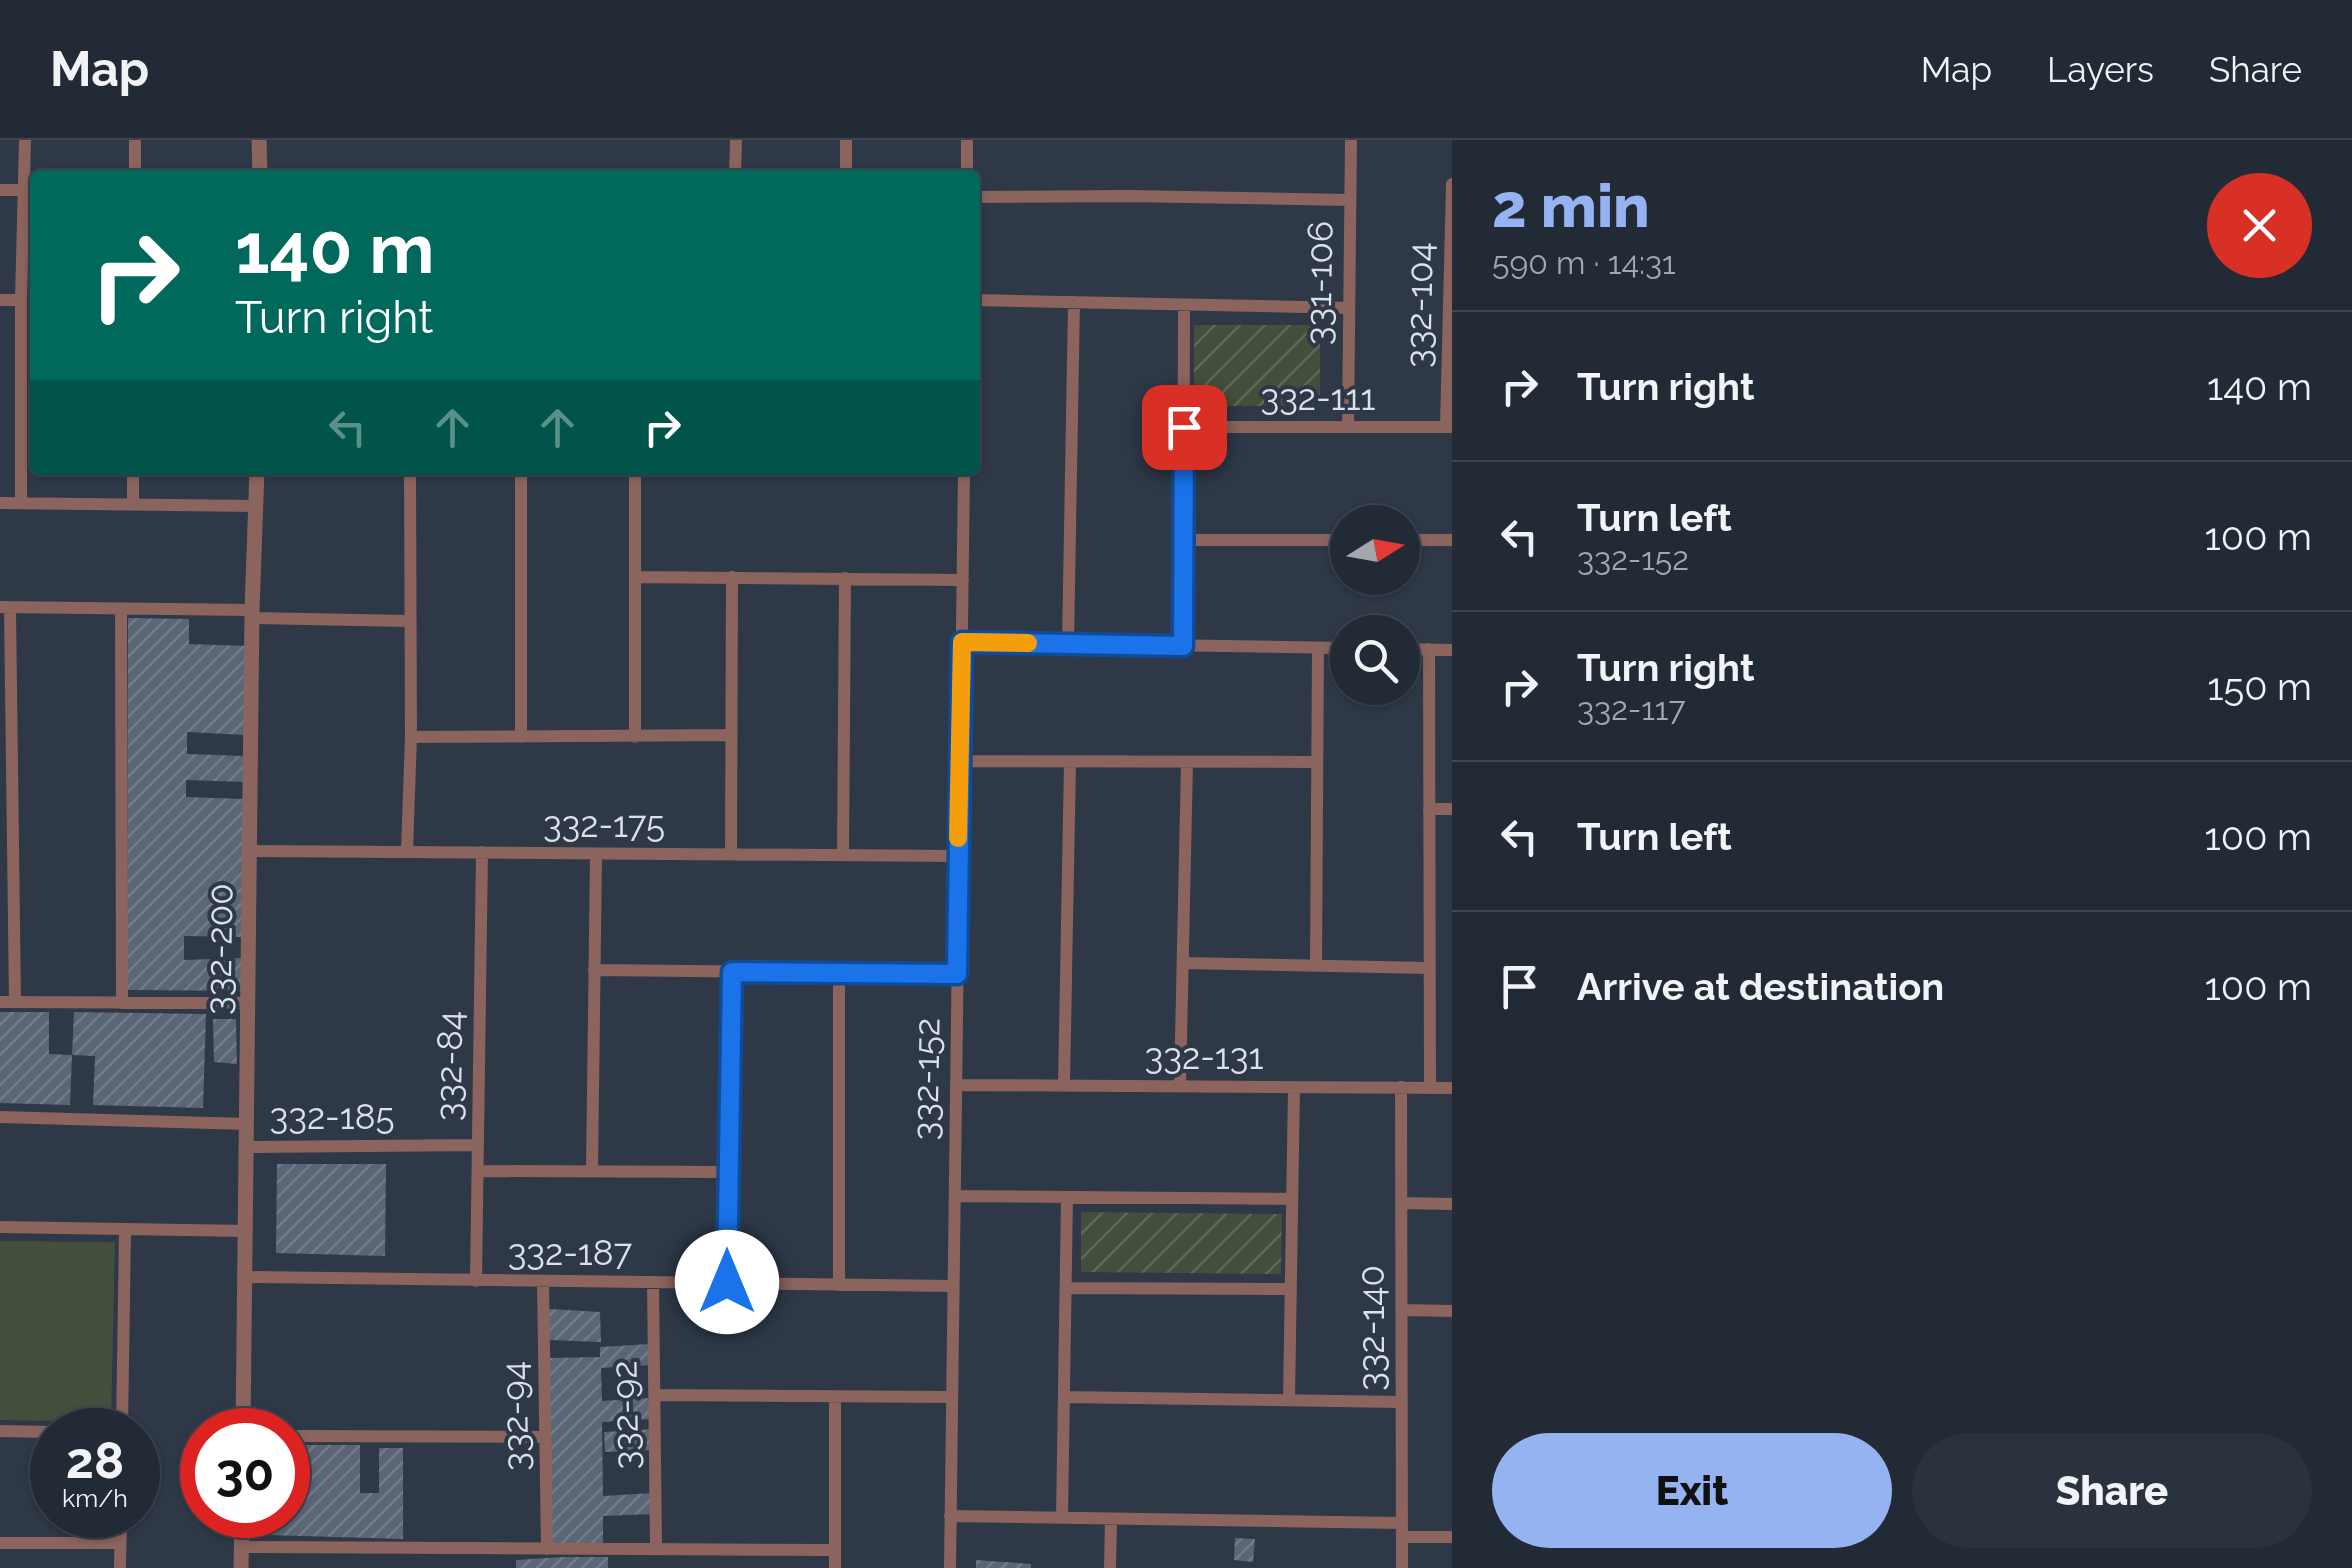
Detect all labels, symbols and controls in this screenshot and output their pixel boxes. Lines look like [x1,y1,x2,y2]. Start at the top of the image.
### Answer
text: Map [50,41,149,97]
text: Map [1921,49,1992,90]
text: Layers [2047,49,2154,90]
text: Share [2209,49,2302,90]
text: 2 min [1492,171,1650,241]
button: close [2207,173,2312,278]
text: 140 m [235,207,435,289]
icon: right [70,210,200,340]
street label: 331-106 [1297,221,1341,345]
street label: 332-104 [1397,242,1441,368]
text: 590 m · 14:31 [1492,244,1676,281]
text: Turn right [235,291,433,344]
icon: right [1492,359,1547,414]
text: Turn right [1577,364,1754,409]
text: 140 m [2207,364,2312,409]
street label: 332-111 [1260,377,1376,418]
pin [1142,385,1227,470]
icon: left [320,400,375,455]
icon: ahead [425,400,480,455]
icon: ahead [530,400,585,455]
icon: right [635,400,690,455]
icon: arrive [1157,400,1212,455]
text: Turn left [1577,495,1732,540]
north arrow [1330,505,1420,595]
map controls [1330,505,1420,705]
icon: left [1492,509,1547,564]
text: 100 m [2205,514,2312,559]
text: 332-152 [1577,540,1689,577]
button: search [1330,615,1420,705]
text: Turn right [1577,645,1754,690]
icon: right [1492,659,1547,714]
text: 150 m [2207,664,2312,709]
text: 332-117 [1577,690,1686,727]
street label: 332-175 [543,804,665,845]
icon: left [1492,809,1547,864]
text: Turn left [1577,814,1732,859]
text: 100 m [2205,814,2312,859]
street label: 332-200 [197,883,241,1015]
icon: arrive [1492,959,1547,1014]
text: Arrive at destination [1577,964,1944,1009]
text: 100 m [2205,964,2312,1009]
street label: 332-84 [428,1011,470,1121]
street label: 332-152 [904,1017,948,1141]
street label: 332-131 [1145,1036,1263,1077]
street label: 332-185 [270,1096,394,1137]
position arrow [675,1230,779,1334]
street label: 332-187 [508,1232,633,1273]
street label: 332-140 [1351,1265,1392,1391]
street label: 332-92 [604,1360,646,1470]
street label: 332-94 [494,1361,536,1471]
speed limit sign: 30 [180,1408,310,1538]
text: 28 [66,1431,124,1490]
button: Exit [1492,1433,1892,1548]
button: Share [1912,1433,2312,1548]
text: km/h [62,1483,128,1513]

